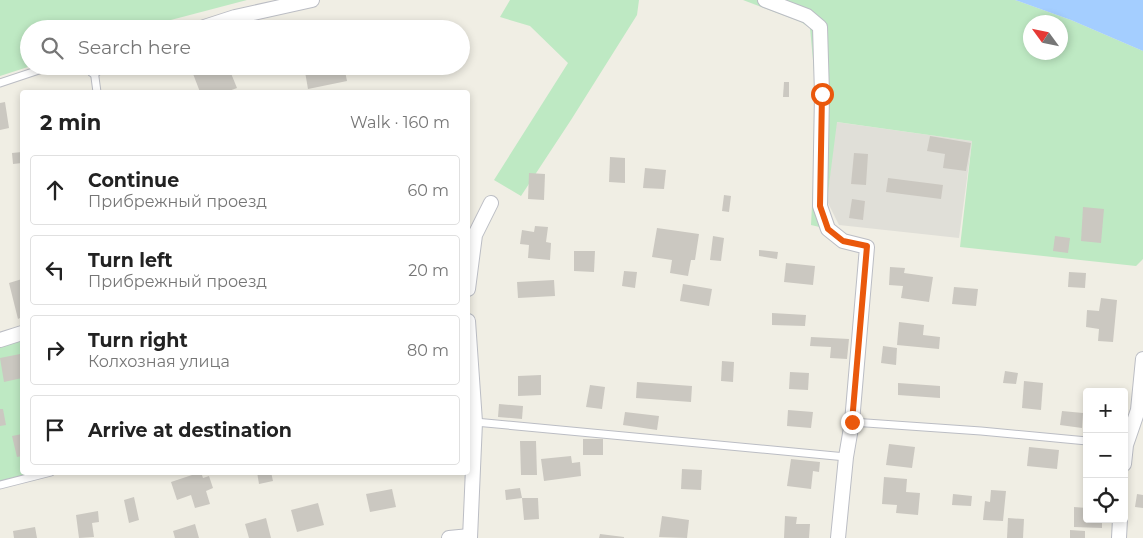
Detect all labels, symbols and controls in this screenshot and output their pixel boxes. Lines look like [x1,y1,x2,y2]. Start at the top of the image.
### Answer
north arrow [1023,15,1068,60]
search box [20,20,470,75]
icon: search [38,34,66,62]
text: Search here [78,36,191,59]
route start [811,83,834,106]
text: 2 min [40,110,101,135]
text: Walk · 160 m [350,113,450,132]
text: Continue [88,169,179,192]
icon: ahead [41,176,69,204]
text: 60 m [407,181,449,200]
text: Прибрежный проезд [88,192,267,211]
text: Turn left [88,249,173,272]
icon: left [41,256,69,284]
text: 20 m [408,261,449,280]
text: Прибрежный проезд [88,272,267,291]
text: Turn right [88,329,188,352]
icon: right [41,336,69,364]
text: 80 m [407,341,449,360]
text: Колхозная улица [88,352,230,371]
map controls [1083,388,1128,523]
button: + [1083,388,1128,433]
route end [841,411,864,434]
icon: arrive [41,416,69,444]
text: Arrive at destination [88,419,292,442]
button: − [1083,433,1128,478]
button: locate [1083,478,1128,523]

